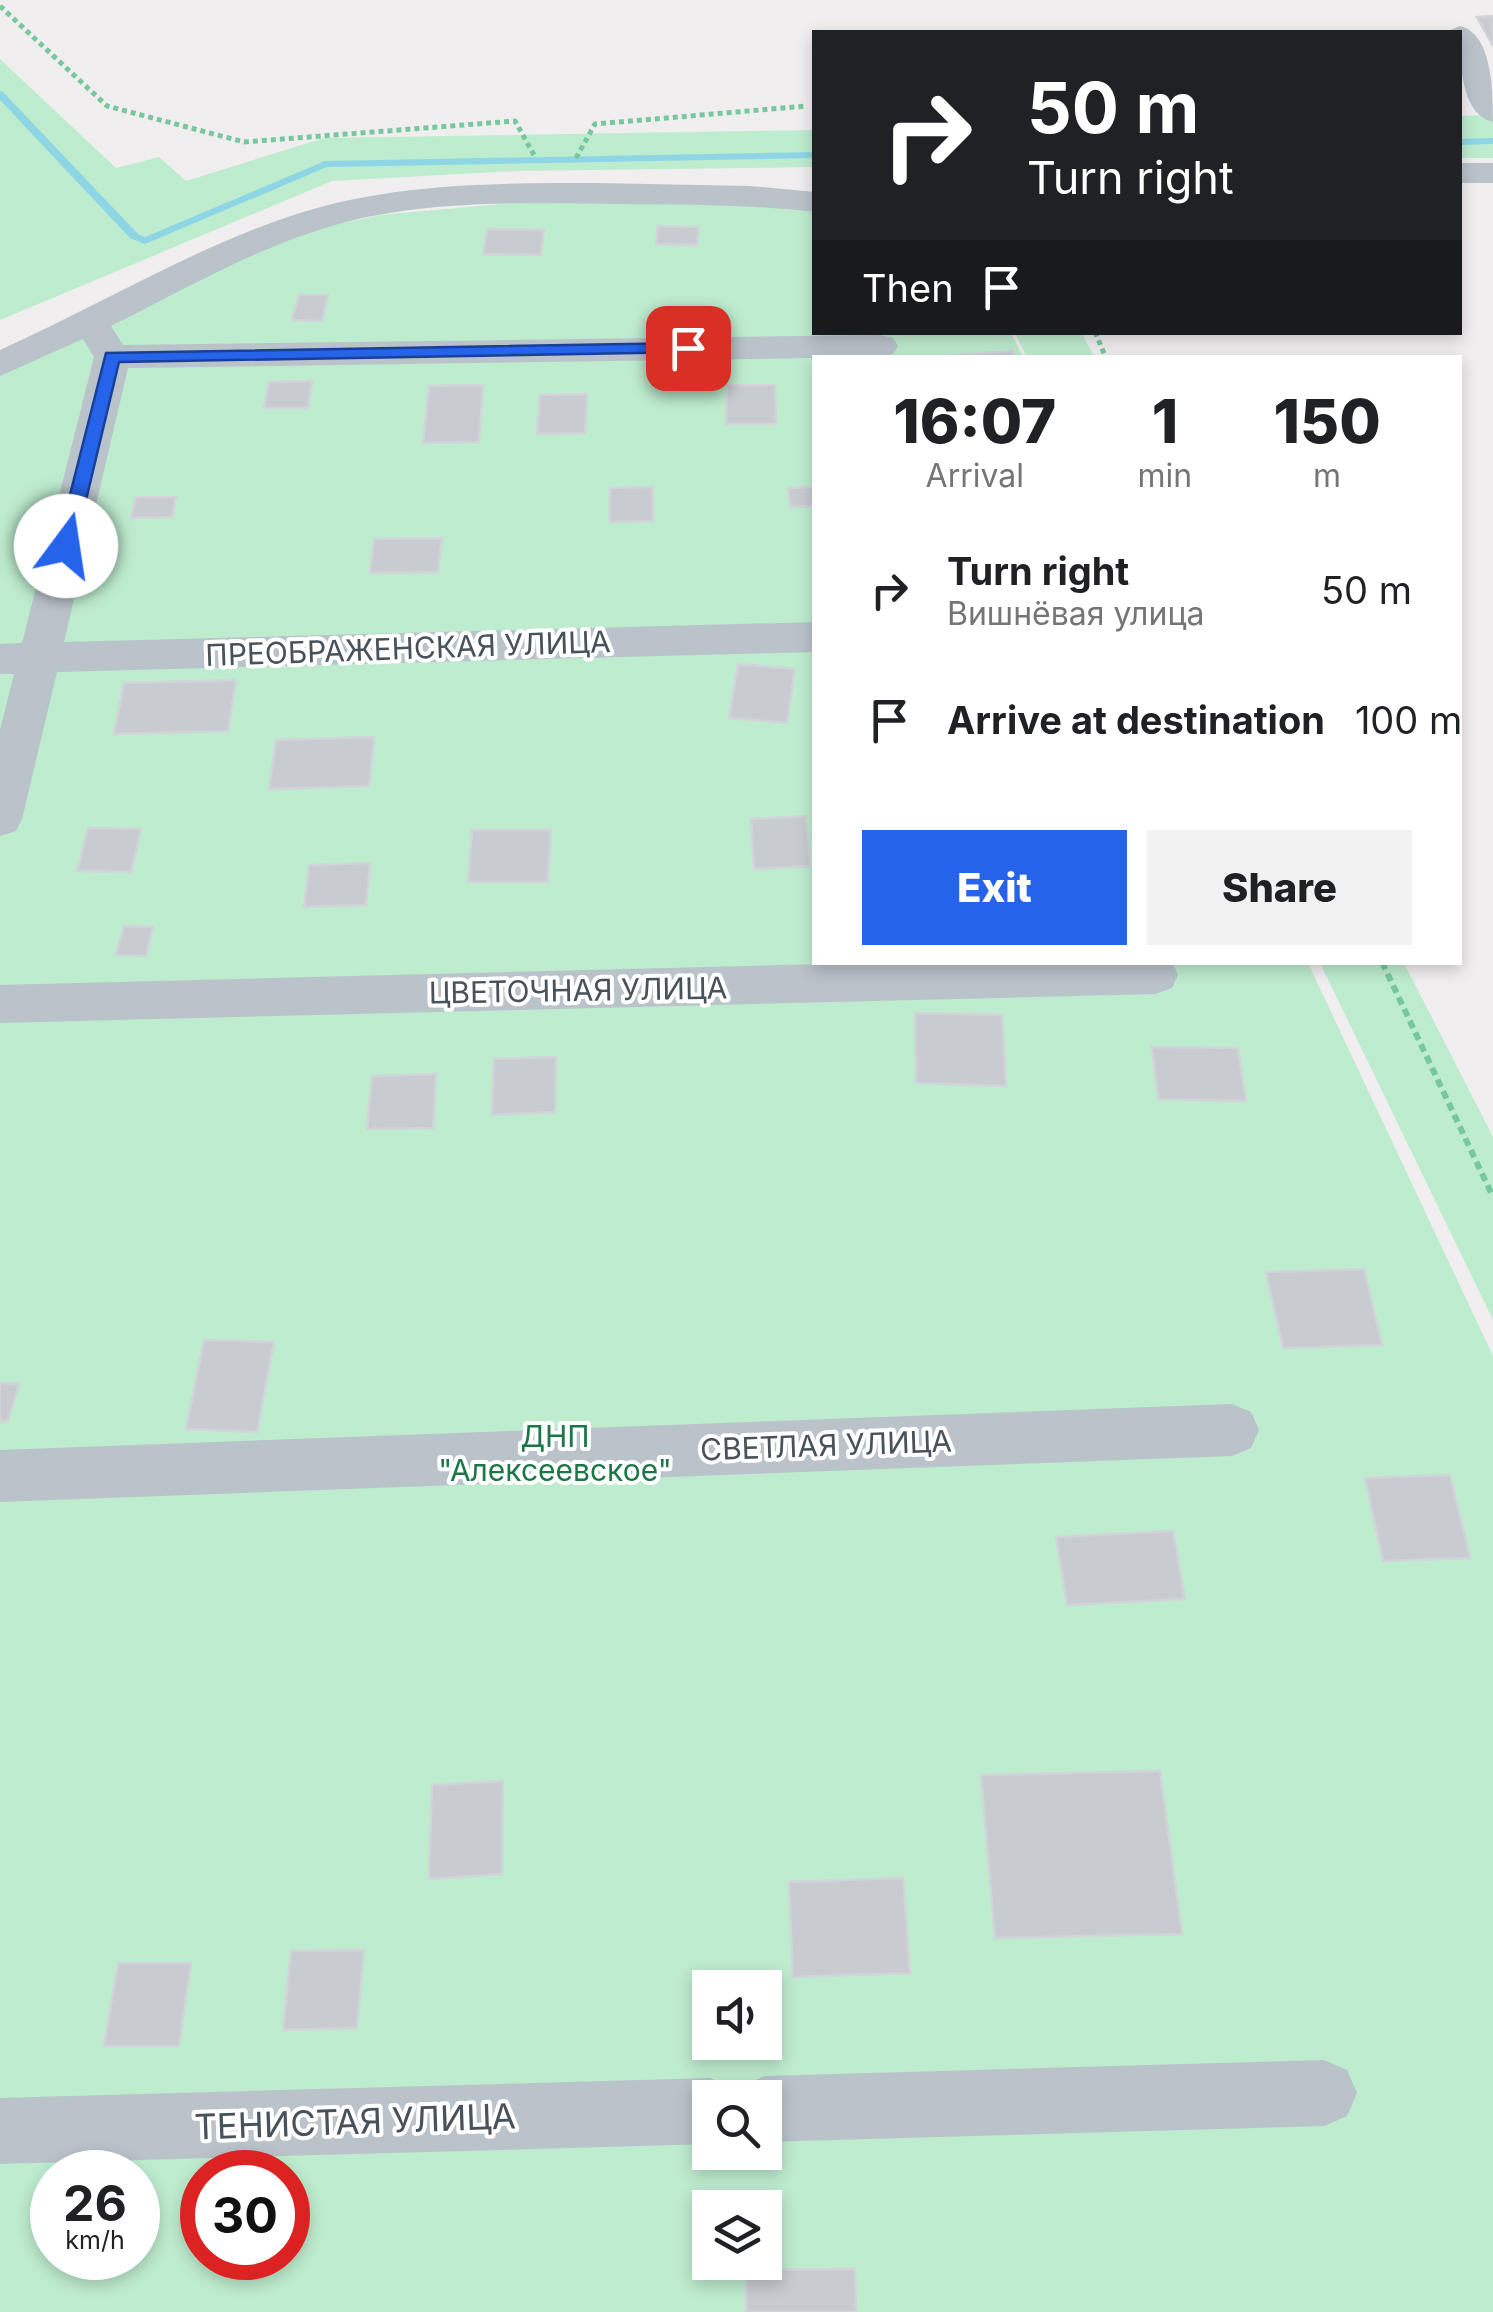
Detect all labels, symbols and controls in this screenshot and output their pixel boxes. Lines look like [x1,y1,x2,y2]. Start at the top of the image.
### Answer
text: 50 m [1027,65,1199,150]
icon: right [862,70,992,200]
text: Turn right [1027,150,1234,205]
icon: arrive [974,260,1029,315]
text: Then [862,265,954,311]
pin [646,306,731,391]
icon: arrive [661,321,716,376]
text: 16:07 [893,385,1056,457]
text: 1 [1152,385,1178,457]
text: 150 [1274,385,1381,457]
text: Arrival [926,456,1024,495]
text: min [1138,456,1192,495]
text: m [1313,456,1341,495]
position arrow [14,494,118,598]
text: Turn right [947,548,1129,594]
icon: right [862,563,917,618]
text: 50 m [1321,567,1412,613]
text: Вишнёвая улица [947,594,1204,633]
street label: ПРЕОБРАЖЕНСКАЯ УЛИЦА [205,623,611,673]
icon: arrive [862,693,917,748]
text: Arrive at destination [947,697,1325,743]
text: 100 m [1355,697,1462,743]
button: Exit [862,830,1127,945]
button: Share [1147,830,1412,945]
street label: ЦВЕТОЧНАЯ УЛИЦА [428,969,728,1011]
park label: ДНП "Алексеевское" [438,1418,672,1488]
street label: СВЕТЛАЯ УЛИЦА [699,1423,953,1467]
map controls [692,1970,782,2280]
button: sound [692,1970,782,2060]
button: search [692,2080,782,2170]
street label: ТЕНИСТАЯ УЛИЦА [194,2094,516,2148]
speed limit sign: 30 [180,2150,310,2280]
text: 26 [63,2173,127,2233]
button: layers [692,2190,782,2280]
text: km/h [65,2225,125,2255]

